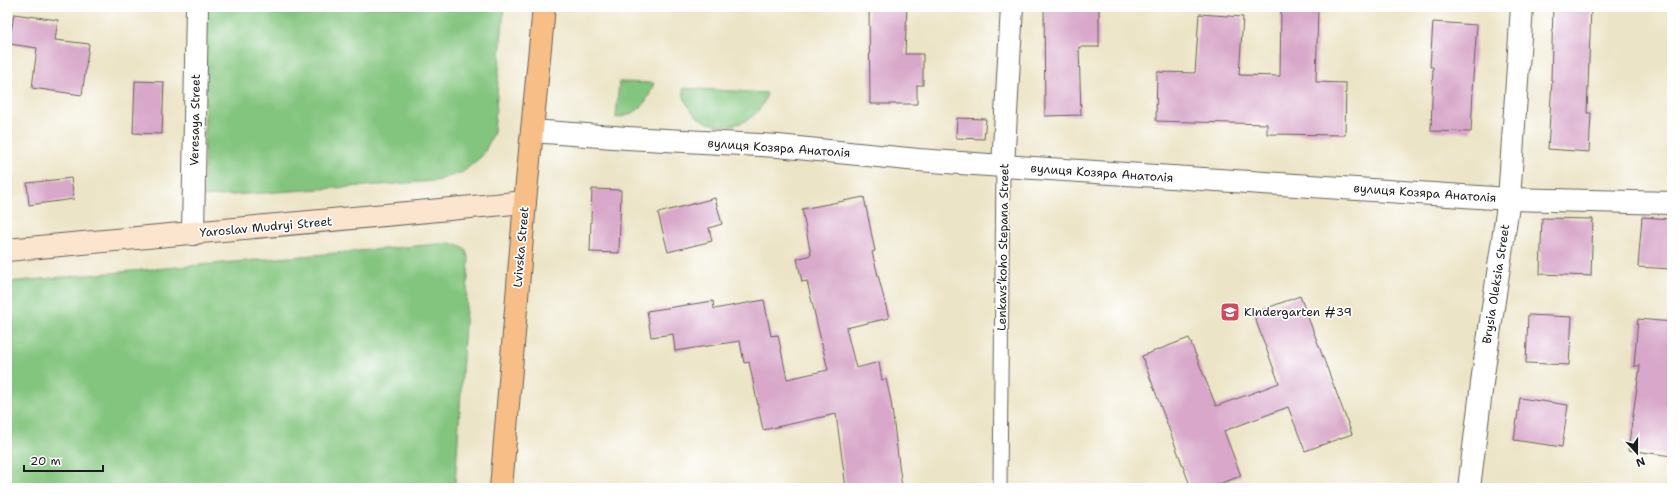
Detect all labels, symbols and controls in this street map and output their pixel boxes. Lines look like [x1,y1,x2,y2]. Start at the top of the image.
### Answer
street label: Veresaya Street [186,74,204,166]
street label: вулиця Козяра Анатолія [707,135,851,161]
street label: вулиця Козяра Анатолія [1030,160,1174,186]
street label: Lenkavsʹkoho Stepana Street [994,163,1012,331]
street label: вулиця Козяра Анатолія [1353,180,1497,206]
street label: Lvivska Street [510,206,532,288]
street label: Yaroslav Mudryi Street [199,213,333,241]
street label: Brysia Oleksia Street [1479,223,1513,345]
school or university icon: Kindergarten #39 [1219,301,1241,323]
place label: Kindergarten #39 [1244,304,1352,320]
north arrow [1617,433,1657,473]
scale bar [24,447,103,473]
text: 20 m [30,453,61,469]
text: N [1633,453,1647,471]

